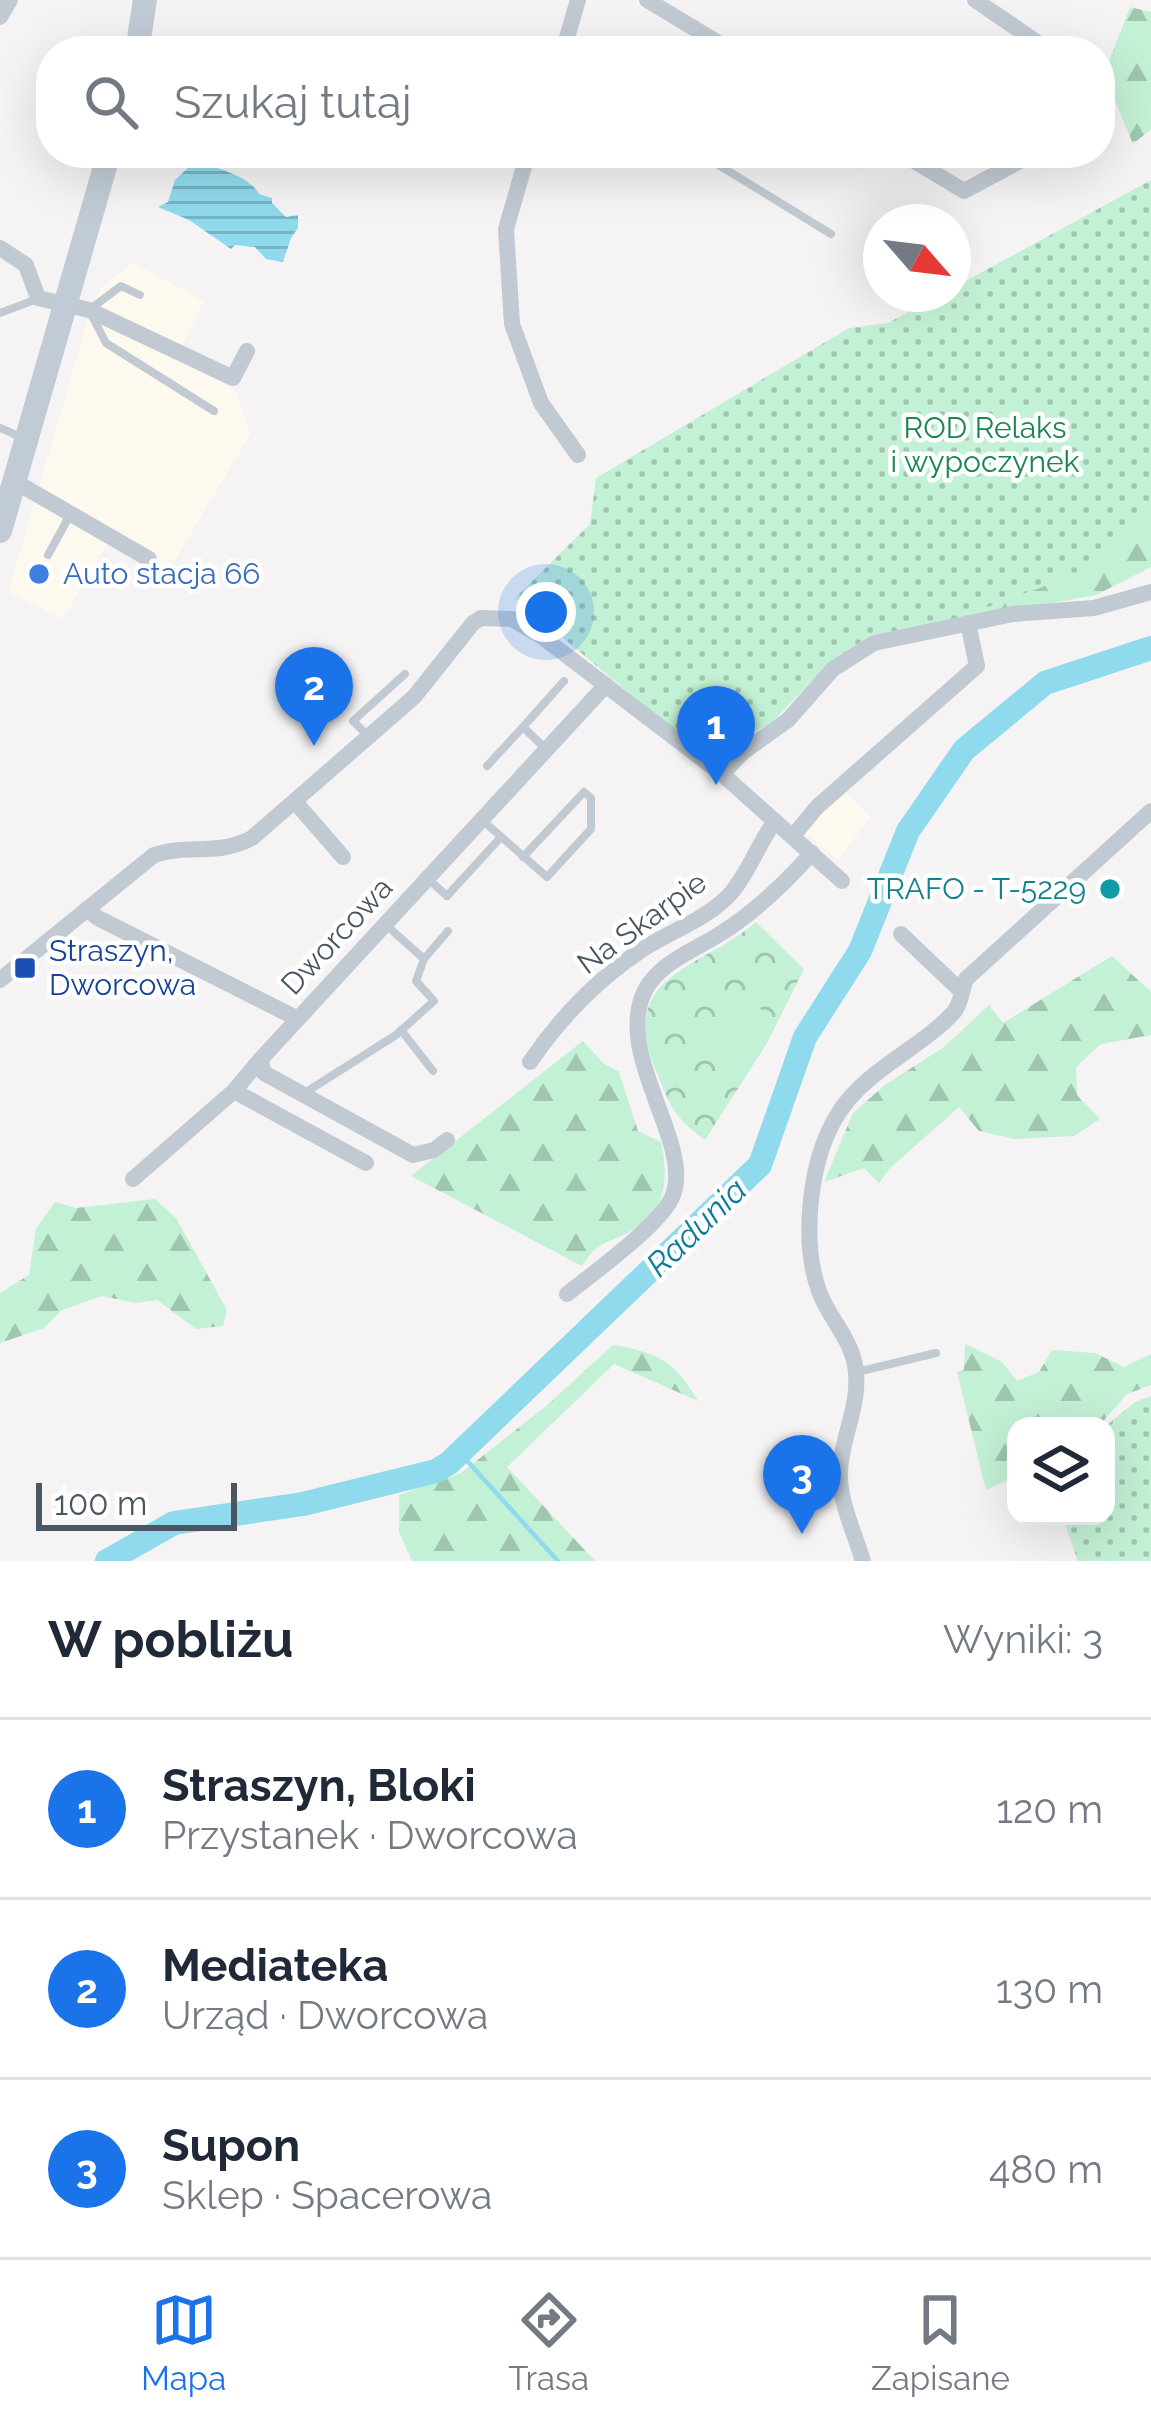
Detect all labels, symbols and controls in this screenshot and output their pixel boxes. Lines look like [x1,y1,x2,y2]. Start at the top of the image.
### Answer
search box [36,36,1115,168]
icon: search [78,69,144,135]
text: Szukaj tutaj [174,76,412,129]
north arrow [863,204,971,312]
park label: ROD Relaks i wypoczynek [891,410,1080,479]
place label: Auto stacja 66 [63,556,260,591]
marker: Auto stacja 66 [26,561,52,587]
your location [516,582,576,642]
pin: 2 [275,647,353,746]
pin: 1 [677,686,755,785]
street label: Na Skarpie [570,864,713,981]
street label: Dworcowa [274,870,400,1001]
place label: TRAFO - T-5229 [867,871,1086,906]
marker: TRAFO - T-5229 [1097,876,1123,902]
place label: Straszyn, Dworcowa [49,933,196,1002]
marker: Straszyn, Dworcowa [12,955,38,981]
water label: Radunia [638,1170,754,1284]
map controls [1007,1417,1115,1525]
button: layers [1007,1417,1115,1525]
pin: 3 [763,1435,841,1534]
scale bar [36,1477,237,1530]
text: 100 m [54,1484,147,1523]
text: W pobliżu [48,1609,294,1669]
text: Wyniki: 3 [943,1616,1103,1662]
text: Straszyn, Bloki [162,1759,476,1812]
text: 1 [77,1786,97,1832]
text: 120 m [996,1786,1103,1832]
text: Przystanek · Dworcowa [162,1812,578,1858]
text: Mediateka [162,1939,388,1992]
text: 2 [76,1966,98,2012]
text: 130 m [996,1966,1103,2012]
text: Urząd · Dworcowa [162,1992,488,2038]
text: Supon [162,2119,300,2172]
text: 3 [76,2146,98,2192]
text: 480 m [989,2146,1103,2192]
text: Sklep · Spacerowa [162,2172,492,2218]
tab: Mapa [141,2287,226,2398]
tab: Trasa [508,2287,589,2398]
tab: Zapisane [871,2287,1010,2398]

